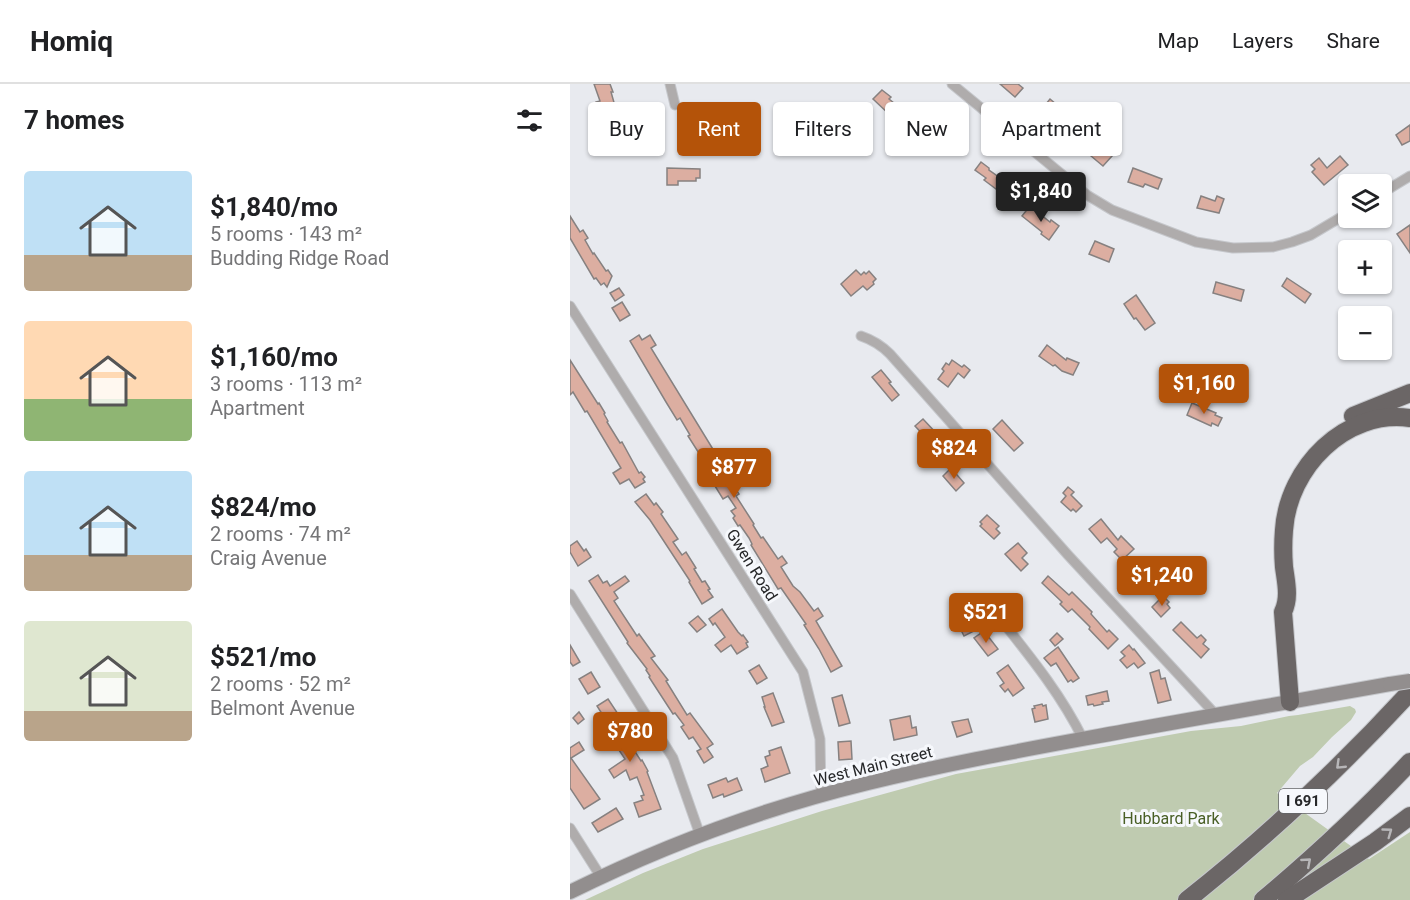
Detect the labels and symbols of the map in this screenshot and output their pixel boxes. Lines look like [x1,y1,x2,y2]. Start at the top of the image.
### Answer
pin: $1,840 [992,172,1090,223]
pin: $1,160 [1155,364,1253,415]
pin: $824 [918,429,990,480]
pin: $877 [698,448,770,499]
street label: Gwen Road [723,526,781,604]
pin: $1,240 [1113,556,1211,607]
pin: $521 [950,593,1022,644]
pin: $780 [594,712,666,763]
street label: West Main Street [812,742,934,790]
one-way arrow [1337,757,1348,768]
road number: I 691 [1279,789,1327,813]
park label: Hubbard Park [1122,809,1221,828]
one-way arrow [1381,828,1392,839]
one-way arrow [1300,858,1311,869]

